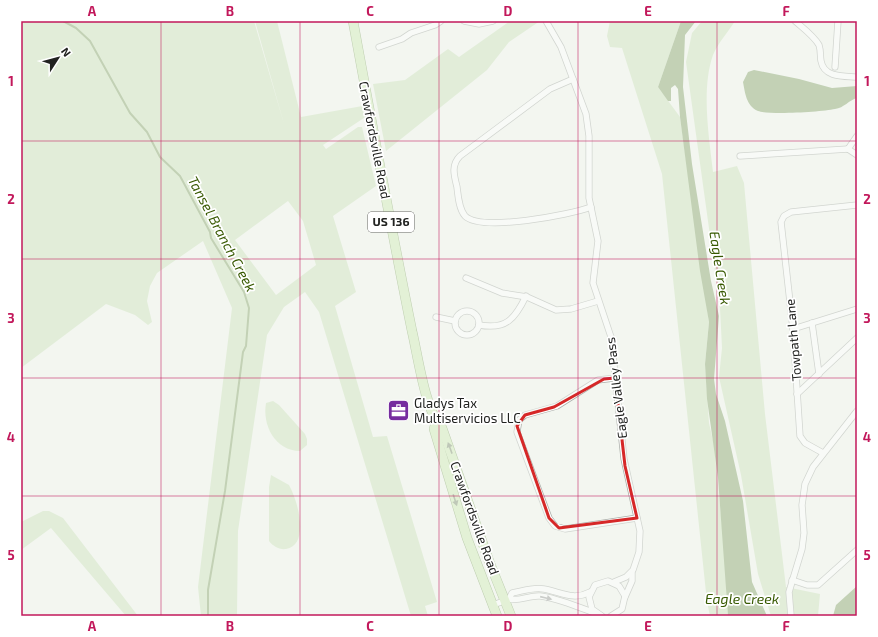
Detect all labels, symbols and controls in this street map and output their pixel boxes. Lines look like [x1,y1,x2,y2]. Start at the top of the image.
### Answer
text: A [88,3,97,19]
text: B [226,3,234,19]
text: C [366,3,374,19]
text: D [504,3,513,19]
text: E [644,3,652,19]
text: F [782,3,790,19]
north arrow [38,38,78,78]
text: N [59,45,74,59]
text: 1 [8,73,14,89]
text: 1 [864,73,870,89]
street label: Crawfordsville Road [356,80,394,200]
water label: Tansel Branch Creek [185,173,260,294]
text: 2 [7,191,15,207]
text: 2 [863,191,871,207]
road number: US 136 [368,212,414,232]
water label: Eagle Creek [706,230,735,306]
street label: Towpath Lane [781,298,805,382]
text: 3 [7,310,15,326]
text: 3 [863,310,871,326]
street label: Eagle Valley Pass [602,336,630,440]
place label: Gladys Tax Multiservicios LLC [414,395,521,426]
office icon: Gladys Tax Multiservicios LLC [385,397,411,423]
text: 4 [7,429,15,445]
text: 4 [863,429,871,445]
one-way arrow [446,442,452,454]
street label: Crawfordsville Road [447,459,503,577]
one-way arrow [452,494,458,506]
text: 5 [7,547,15,563]
text: 5 [863,547,871,563]
water label: Eagle Creek [705,590,779,607]
one-way arrow [540,595,553,601]
text: A [88,618,97,634]
text: B [226,618,234,634]
text: C [366,618,374,634]
text: D [504,618,513,634]
text: E [644,618,652,634]
text: F [782,618,790,634]

